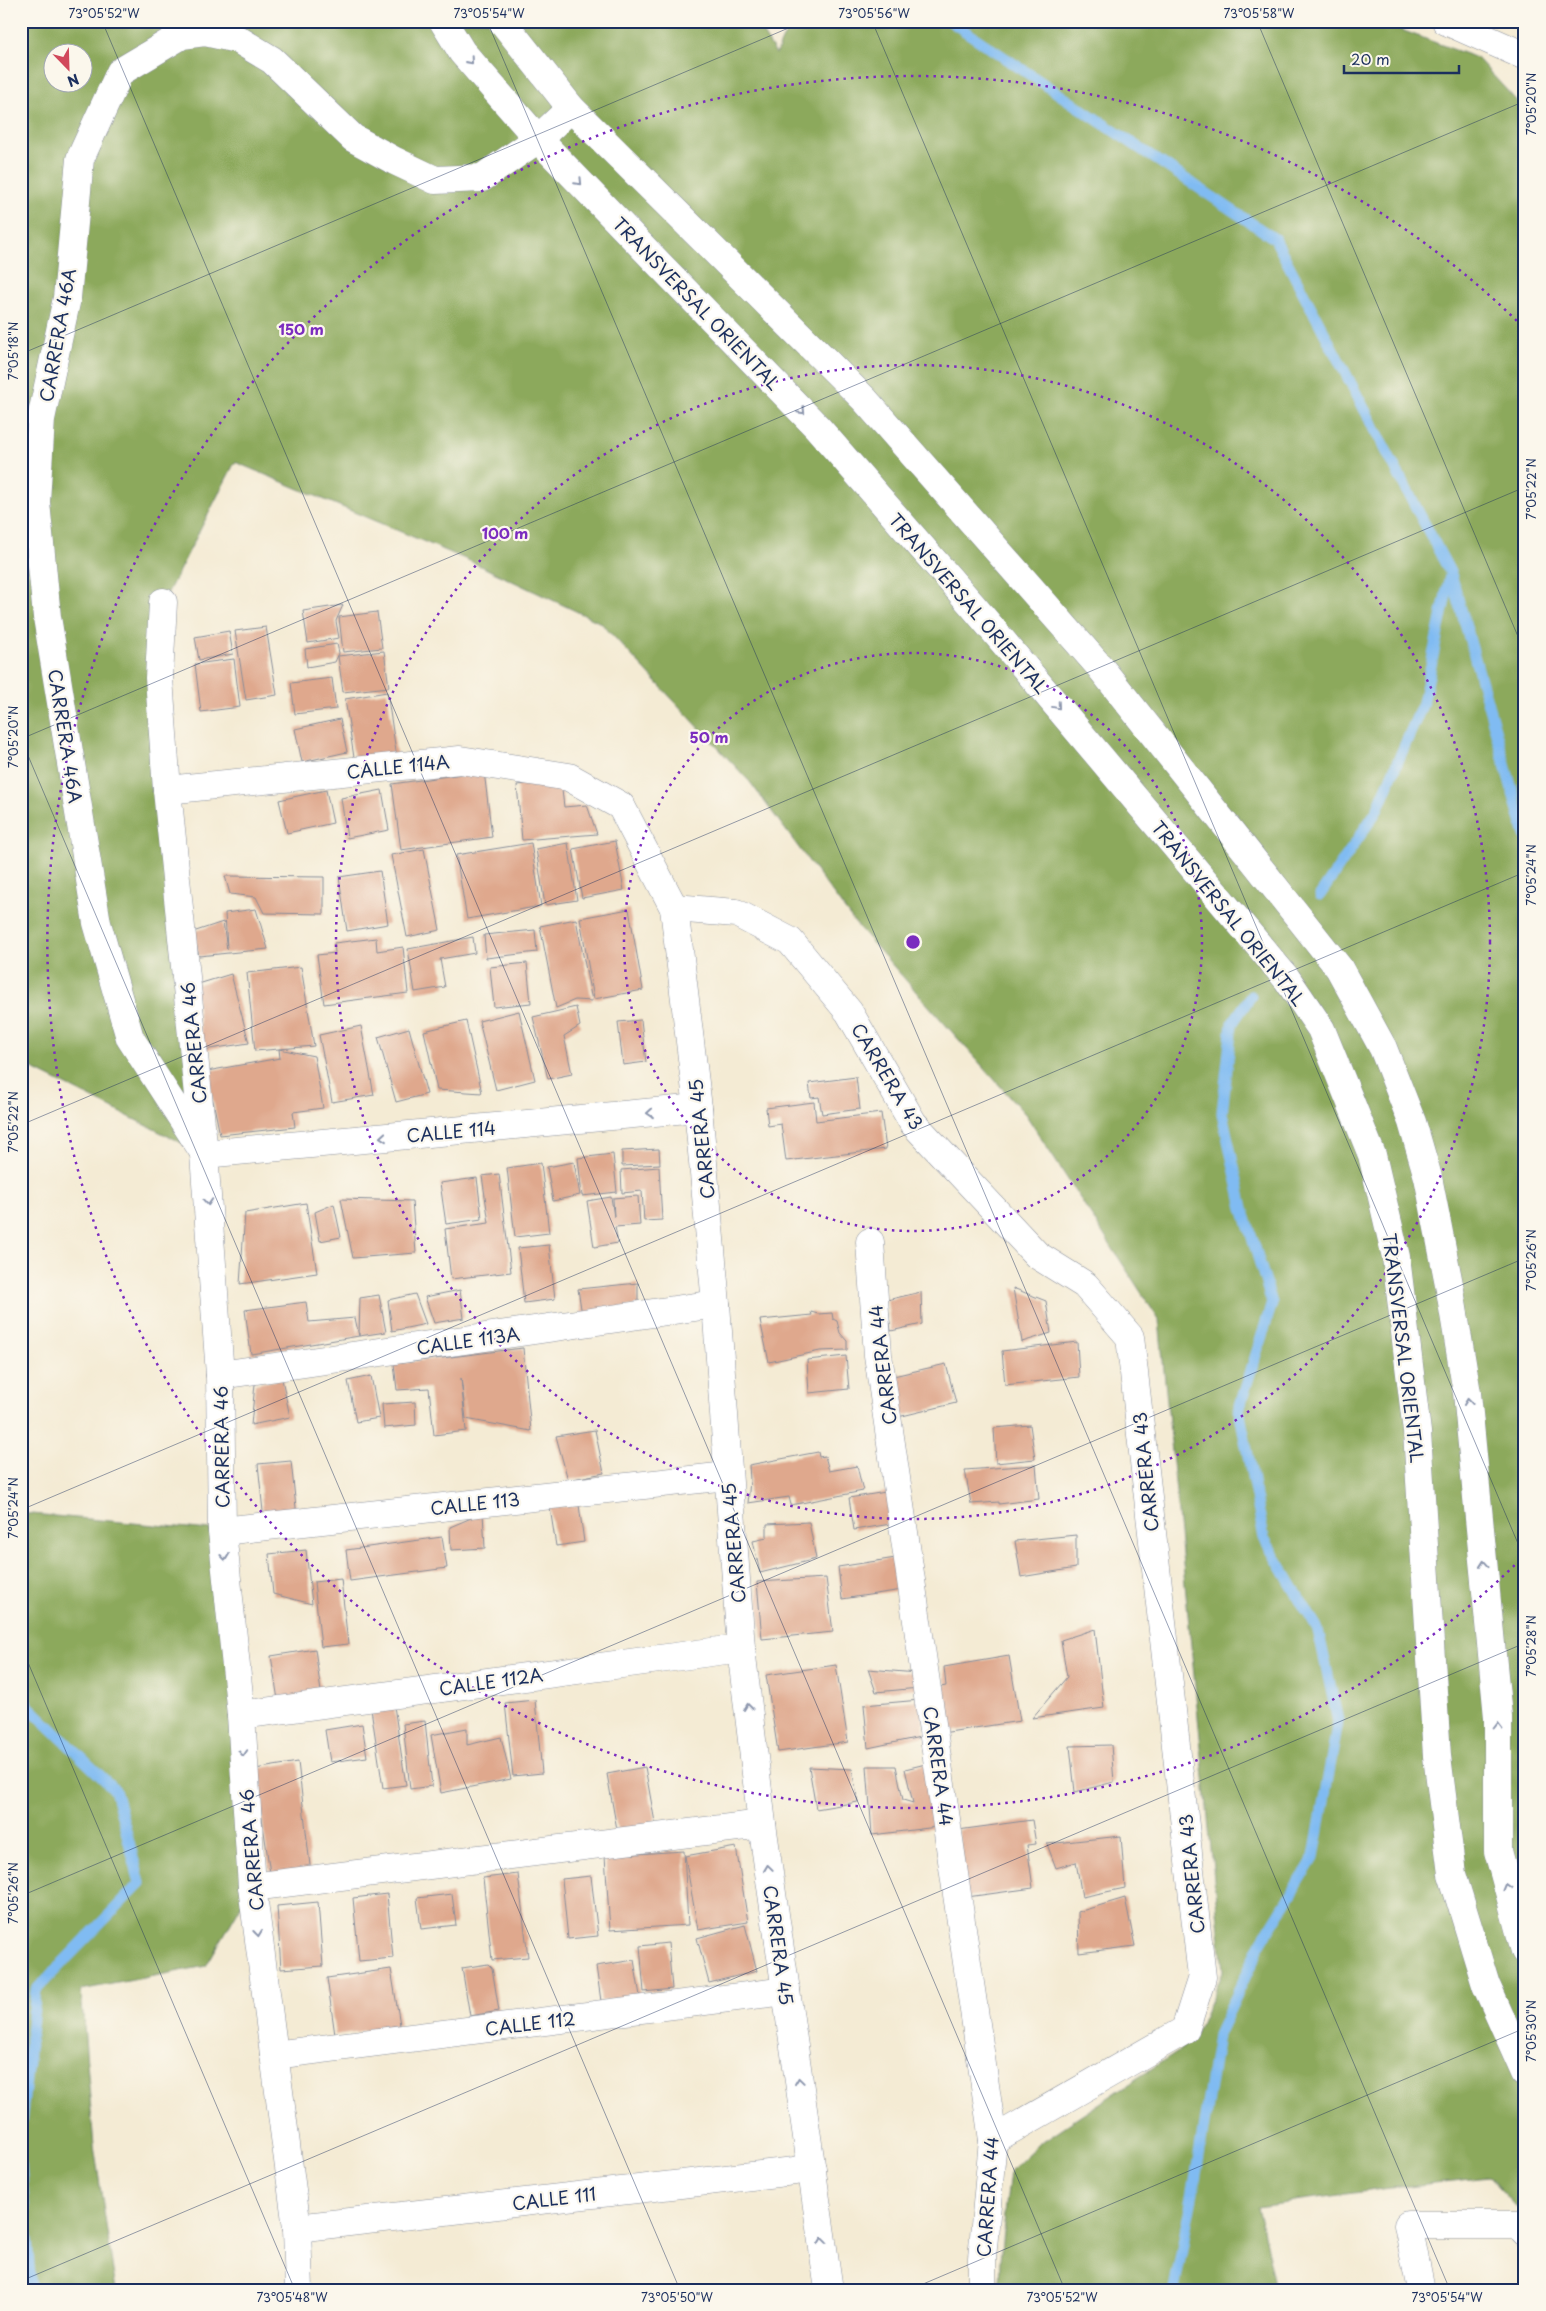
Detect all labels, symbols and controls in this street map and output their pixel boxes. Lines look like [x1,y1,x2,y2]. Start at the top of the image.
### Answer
text: 73°05'52"W [68,4,140,22]
text: 73°05'54"W [453,4,525,22]
text: 73°05'56"W [838,4,910,22]
text: 73°05'58"W [1224,4,1295,22]
north arrow [42,42,92,92]
scale bar [1344,42,1458,74]
text: 20 m [1351,47,1390,70]
one-way arrow [465,56,474,65]
text: N [64,69,82,92]
text: 7°05'20"N [1522,73,1540,135]
one-way arrow [574,176,583,185]
street label: TRANSVERSAL ORIENTAL [607,210,787,396]
street label: CARRERA 46A [32,266,82,404]
text: 150 m [278,317,324,340]
text: 7°05'18"N [4,322,22,380]
one-way arrow [796,406,805,415]
text: 7°05'22"N [1522,458,1540,520]
street label: TRANSVERSAL ORIENTAL [883,507,1055,699]
text: 100 m [482,521,528,544]
street label: CARRERA 46A [42,667,90,805]
one-way arrow [1052,701,1061,710]
text: 7°05'20"N [4,706,22,768]
text: 50 m [690,725,728,748]
street label: CALLE 114A [345,747,451,785]
street label: TRANSVERSAL ORIENTAL [1146,815,1312,1011]
text: 7°05'24"N [1522,844,1540,906]
centre of rings [904,933,922,951]
street label: CARRERA 46 [173,981,213,1105]
street label: CARRERA 43 [845,1017,931,1135]
street label: CARRERA 45 [681,1077,721,1201]
text: 7°05'22"N [4,1091,22,1153]
one-way arrow [646,1107,654,1118]
street label: CALLE 114 [405,1114,497,1148]
one-way arrow [379,1131,387,1142]
one-way arrow [202,1199,213,1207]
text: 7°05'26"N [1522,1229,1540,1291]
street label: TRANSVERSAL ORIENTAL [1376,1231,1432,1465]
street label: CARRERA 44 [861,1303,903,1427]
street label: CALLE 113A [415,1319,521,1361]
street label: CARRERA 46 [206,1386,236,1508]
one-way arrow [1463,1398,1474,1406]
street label: CARRERA 43 [1125,1411,1165,1533]
text: 7°05'24"N [4,1477,22,1539]
street label: CARRERA 45 [714,1482,752,1604]
street label: CALLE 113 [429,1485,521,1521]
one-way arrow [219,1553,230,1561]
one-way arrow [1479,1559,1490,1567]
text: 7°05'28"N [1522,1615,1540,1677]
street label: CALLE 112A [437,1660,545,1702]
one-way arrow [743,1702,754,1710]
street label: CARRERA 44 [917,1704,961,1828]
one-way arrow [1493,1721,1503,1729]
one-way arrow [238,1750,249,1758]
street label: CARRERA 46 [232,1788,270,1912]
street label: CARRERA 43 [1171,1813,1211,1935]
text: 7°05'26"N [4,1862,22,1924]
one-way arrow [763,1864,774,1872]
street label: CARRERA 45 [757,1883,801,2007]
one-way arrow [1503,1883,1513,1891]
one-way arrow [252,1929,263,1937]
text: 7°05'30"N [1522,2000,1540,2062]
street label: CALLE 112 [483,2004,577,2042]
one-way arrow [794,2076,804,2085]
street label: CARRERA 44 [969,2136,1005,2258]
street label: CALLE 111 [510,2179,598,2217]
one-way arrow [817,2237,828,2245]
text: 73°05'48"W [257,2288,328,2306]
text: 73°05'50"W [641,2288,714,2306]
text: 73°05'52"W [1026,2288,1098,2306]
text: 73°05'54"W [1411,2288,1483,2306]

